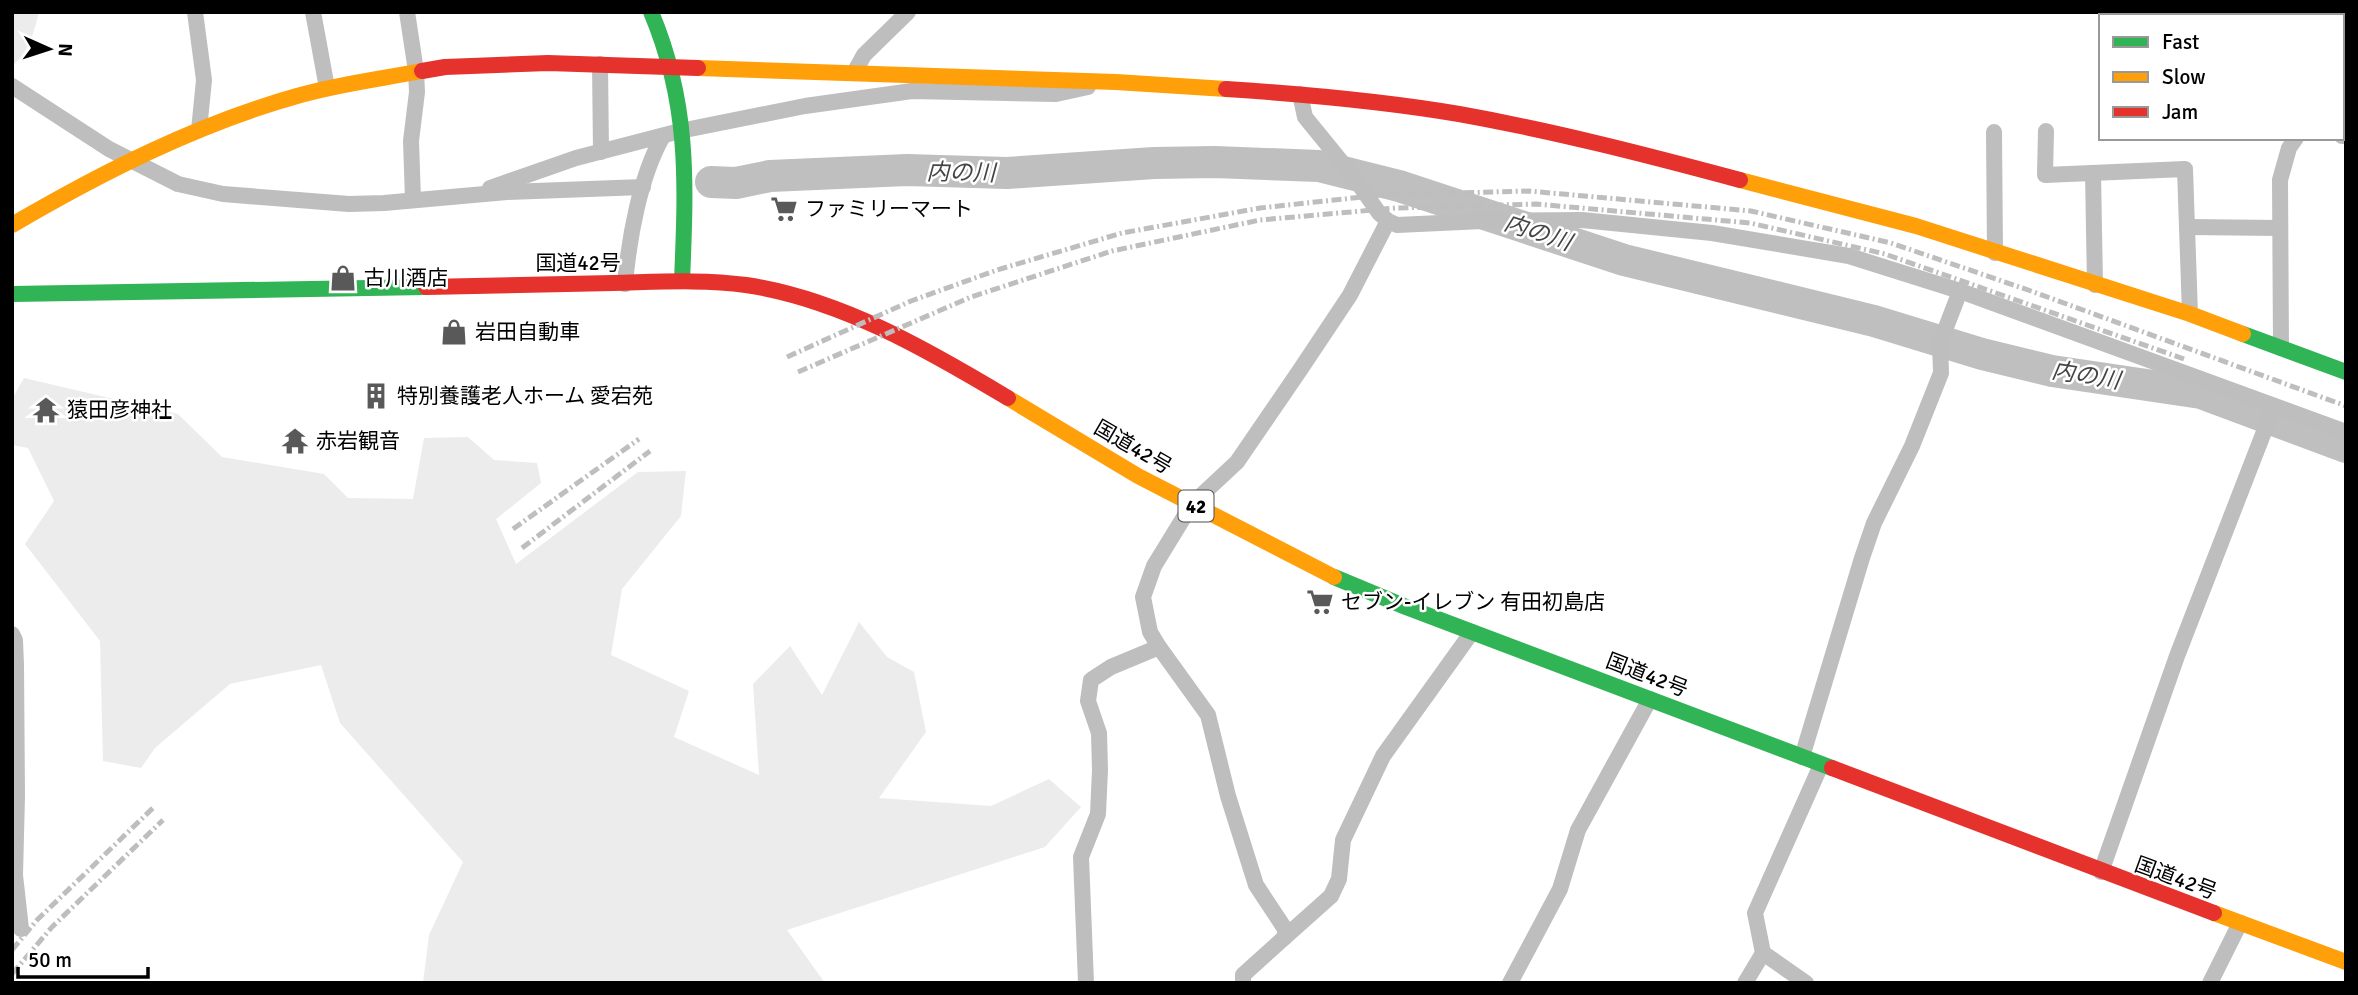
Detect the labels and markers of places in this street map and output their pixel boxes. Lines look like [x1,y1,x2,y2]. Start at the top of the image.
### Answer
supermarket icon: ファミリーマート [769,194,799,224]
place label: ファミリーマート [805,196,973,222]
shop icon: 古川酒店 [328,263,358,293]
place label: 古川酒店 [364,265,448,291]
shop icon: 岩田自動車 [439,317,469,347]
place label: 岩田自動車 [475,319,580,345]
building icon: 特別養護老人ホーム 愛宕苑 [361,381,391,411]
place label: 特別養護老人ホーム 愛宕苑 [397,383,653,409]
temple icon: 猿田彦神社 [31,395,61,425]
place label: 猿田彦神社 [67,397,172,423]
temple icon: 赤岩観音 [280,426,310,456]
place label: 赤岩観音 [316,428,400,454]
supermarket icon: セブン-イレブン 有田初島店 [1305,587,1335,617]
place label: セブン-イレブン 有田初島店 [1341,589,1605,615]

